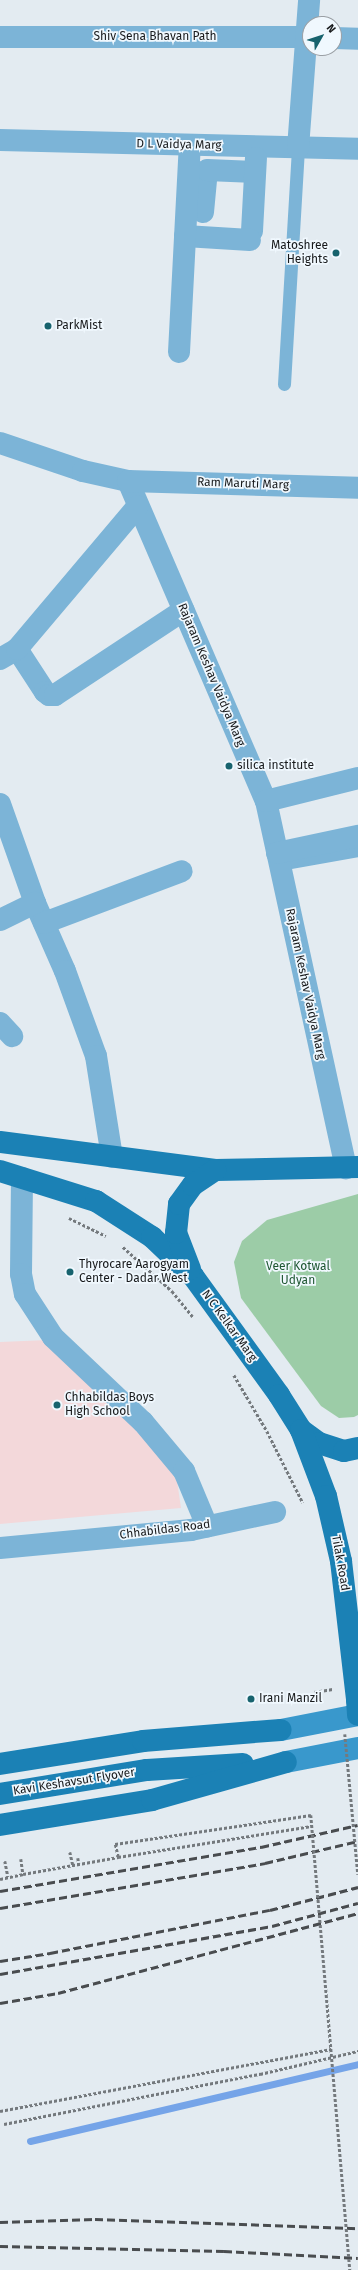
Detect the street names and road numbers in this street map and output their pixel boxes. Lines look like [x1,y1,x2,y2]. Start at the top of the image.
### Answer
street label: Shiv Sena Bhavan Path [93,30,217,44]
street label: D L Vaidya Marg [136,137,222,153]
street label: Ram Maruti Marg [197,475,289,493]
street label: Rajaram Keshav Vaidya Marg [174,601,248,749]
street label: Rajaram Keshav Vaidya Marg [282,907,328,1061]
street label: N C Kelkar Marg [198,1287,260,1365]
street label: Chhabildas Road [119,1517,211,1543]
street label: Tilak Road [328,1534,352,1592]
street label: Kavi Keshavsut Flyover [12,1765,136,1799]

